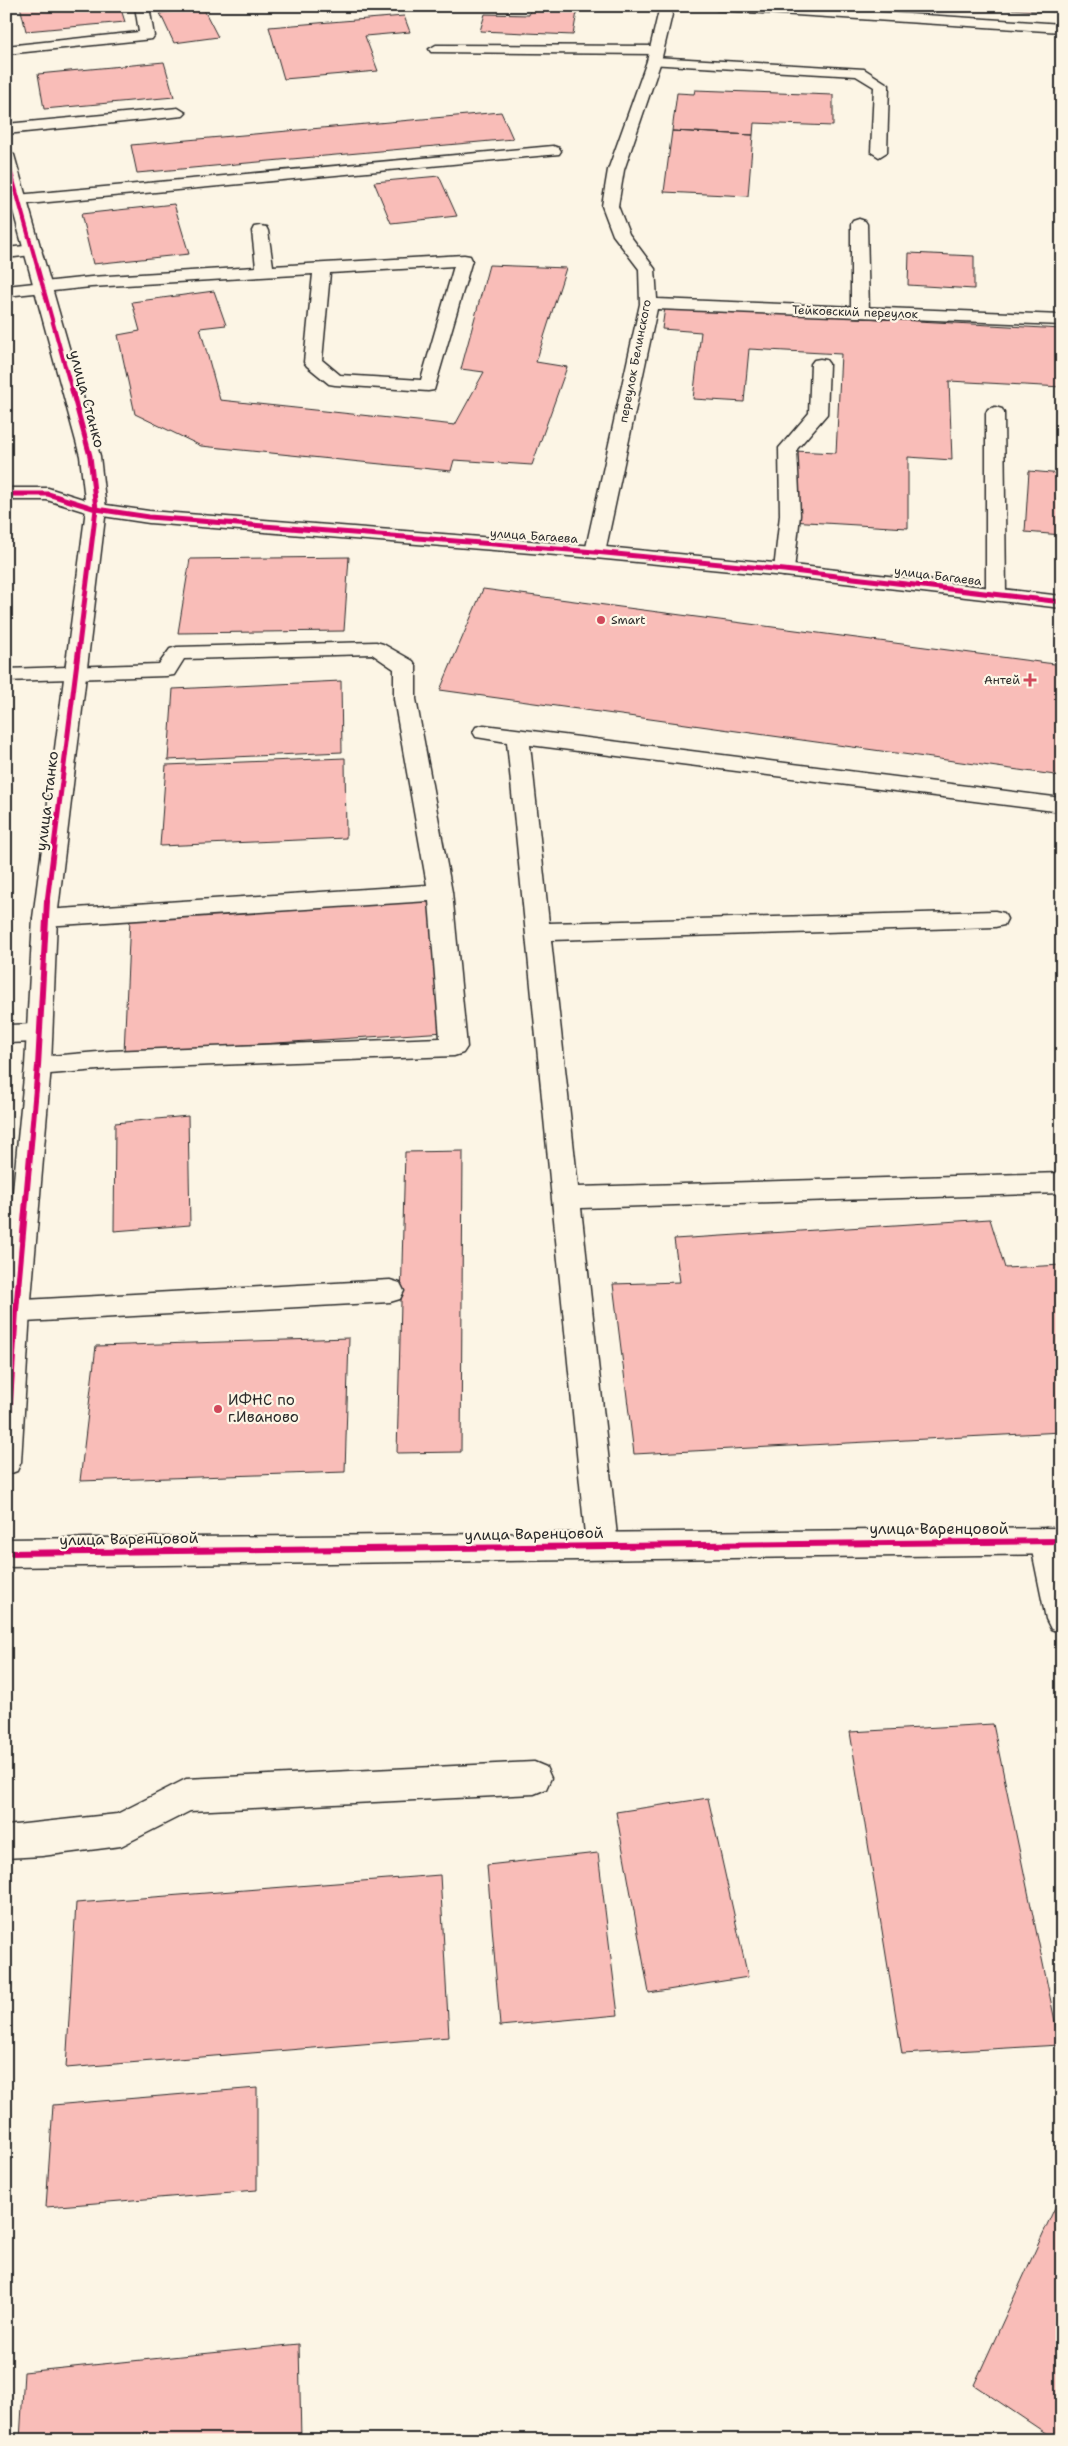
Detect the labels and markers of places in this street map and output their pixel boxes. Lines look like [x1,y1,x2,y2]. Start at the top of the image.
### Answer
place label: Smart [611,612,646,628]
marker: Smart [595,614,607,626]
place label: Антей [984,672,1020,688]
marker: Антей [1024,674,1036,686]
place label: ИФНС по г.Иваново [228,1390,299,1427]
marker: ИФНС по г.Иваново [212,1403,224,1415]

